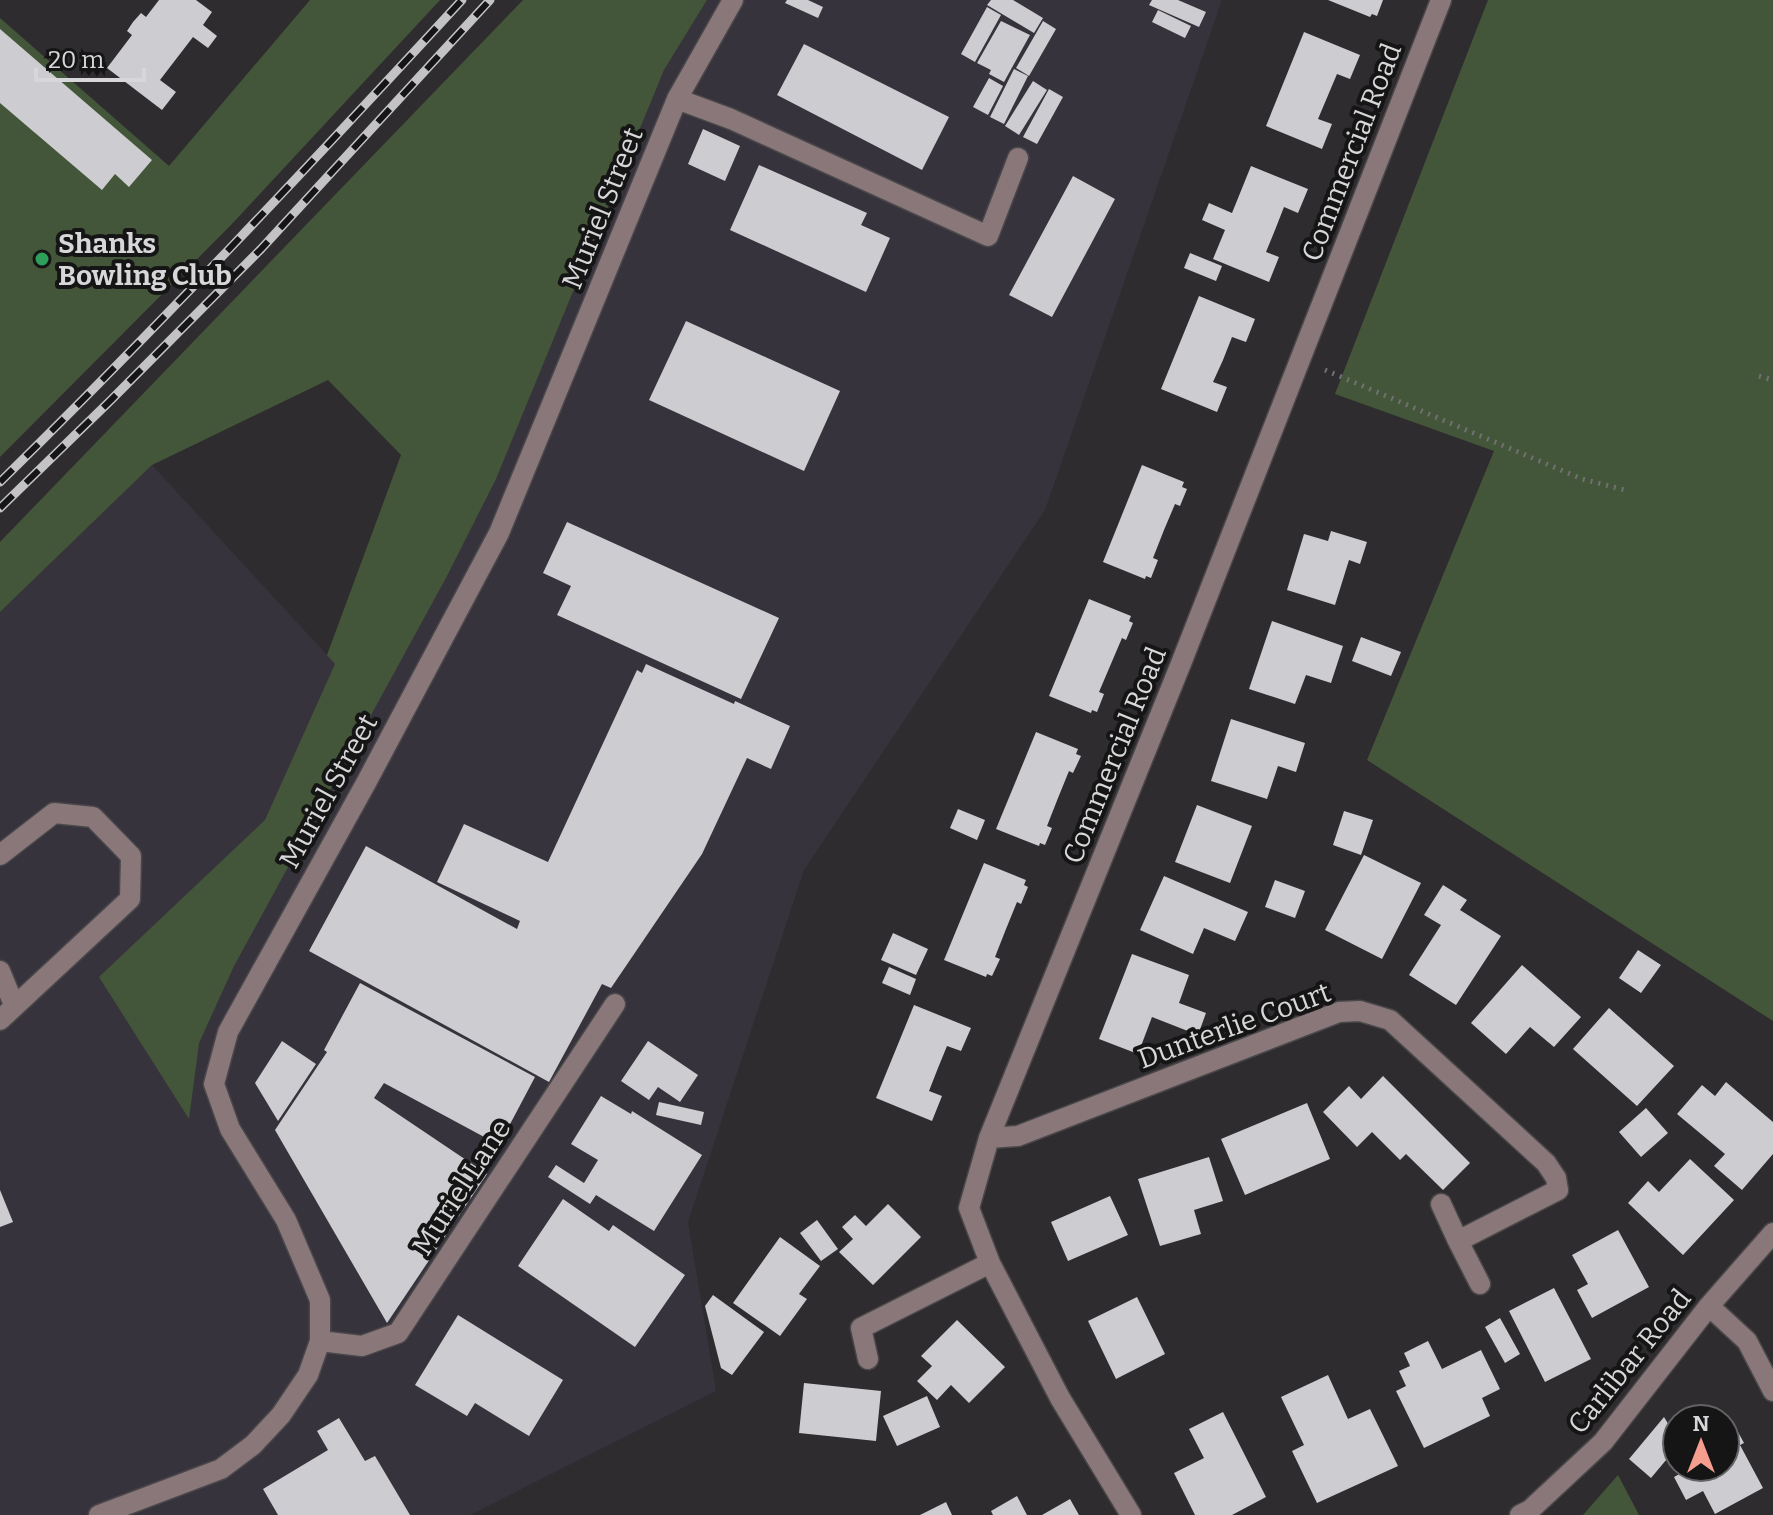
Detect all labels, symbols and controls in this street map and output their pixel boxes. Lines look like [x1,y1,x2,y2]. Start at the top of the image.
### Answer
scale bar [36,32,144,82]
street label: Commercial Road [1295,39,1408,266]
text: 20 m [48,46,104,74]
street label: Muriel Street [555,123,650,294]
place label: Shanks Bowling Club [58,227,232,292]
marker: Shanks Bowling Club [33,250,51,268]
street label: Commercial Road [1056,642,1173,868]
street label: Muriel Street [273,709,384,874]
street label: Dunterlie Court [1133,975,1335,1076]
street label: Muriel Lane [405,1113,517,1261]
street label: Carlibar Road [1561,1282,1698,1440]
north arrow [1661,1403,1741,1483]
text: N [1693,1410,1710,1437]

